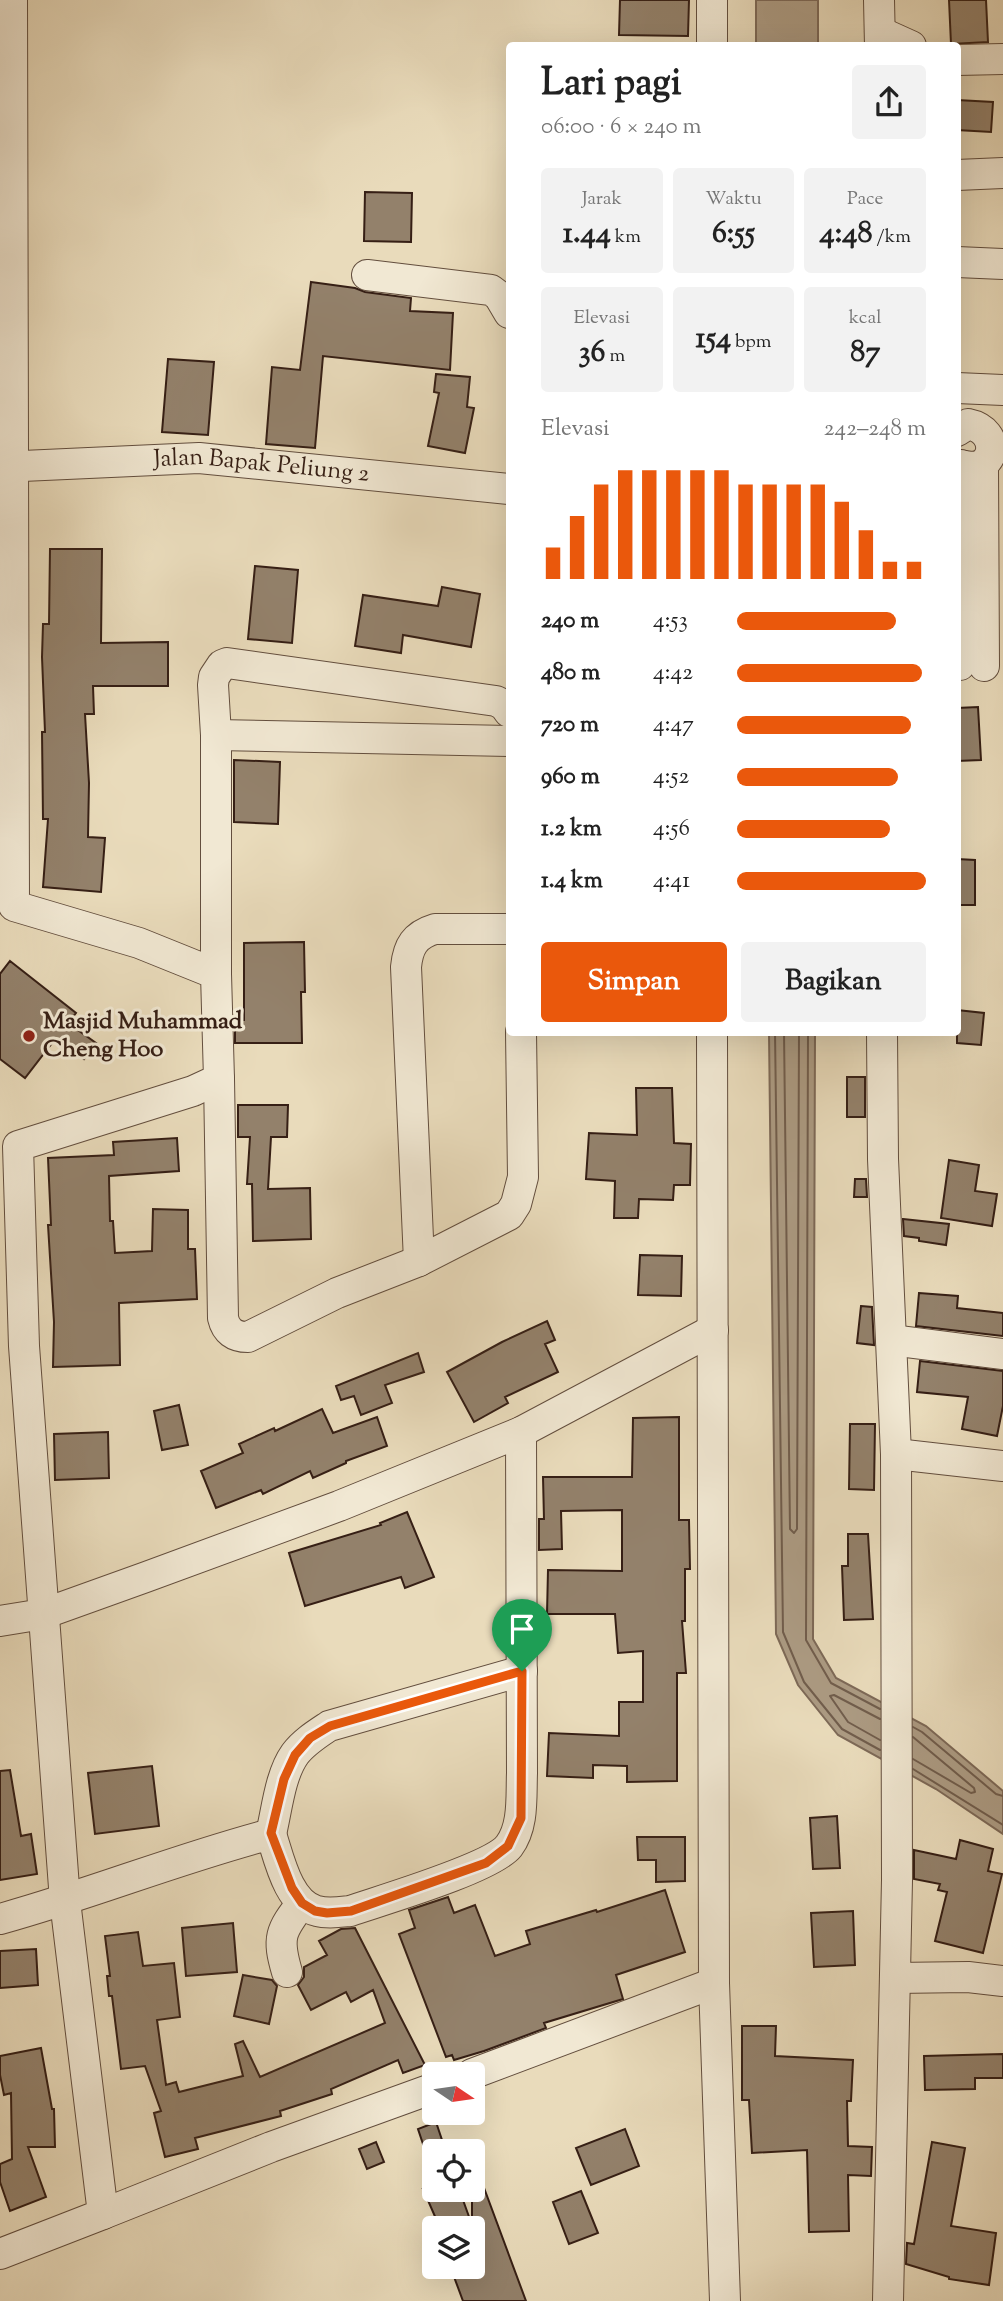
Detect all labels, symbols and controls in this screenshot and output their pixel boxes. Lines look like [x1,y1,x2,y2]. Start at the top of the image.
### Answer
text: Lari pagi [541,58,681,112]
button: share [852,65,926,139]
text: 06:00 · 6 × 240 m [541,111,702,144]
text: Jarak [582,186,622,213]
text: Waktu [705,186,762,213]
text: Pace [847,186,883,213]
text: 1.44 [563,213,611,256]
text: 6:55 [712,213,755,256]
text: 4:48 [819,213,872,256]
text: km [611,224,641,251]
text: /km [872,224,911,251]
text: Elevasi [573,305,630,332]
text: kcal [849,305,881,332]
text: 154 [695,318,731,361]
text: bpm [731,329,772,356]
text: 36 [579,332,605,375]
text: 87 [850,332,880,375]
text: m [605,343,625,370]
text: Elevasi [541,413,610,446]
text: 242–248 m [824,413,926,446]
street label: Jalan Bapak Peliung 2 [151,441,371,492]
text: 240 m [541,605,599,638]
text: 4:53 [653,605,688,638]
text: 480 m [541,657,600,690]
text: 4:42 [653,657,693,690]
text: 720 m [541,709,599,742]
text: 4:47 [653,709,694,742]
text: 960 m [541,761,600,794]
text: 4:52 [653,761,689,794]
text: 1.2 km [541,813,602,846]
text: 4:56 [653,813,690,846]
text: 1.4 km [541,865,603,898]
text: 4:41 [653,865,690,898]
button: Simpan [541,942,727,1022]
button: Bagikan [741,942,926,1022]
place label: Masjid Muhammad Cheng Hoo [43,1005,243,1067]
marker: Masjid Muhammad Cheng Hoo [21,1028,37,1044]
pin [492,1599,552,1671]
icon: arrive [503,1610,541,1648]
north arrow [422,2062,485,2124]
map controls [422,2062,485,2279]
button: locate [422,2139,485,2202]
button: layers [422,2216,485,2279]

